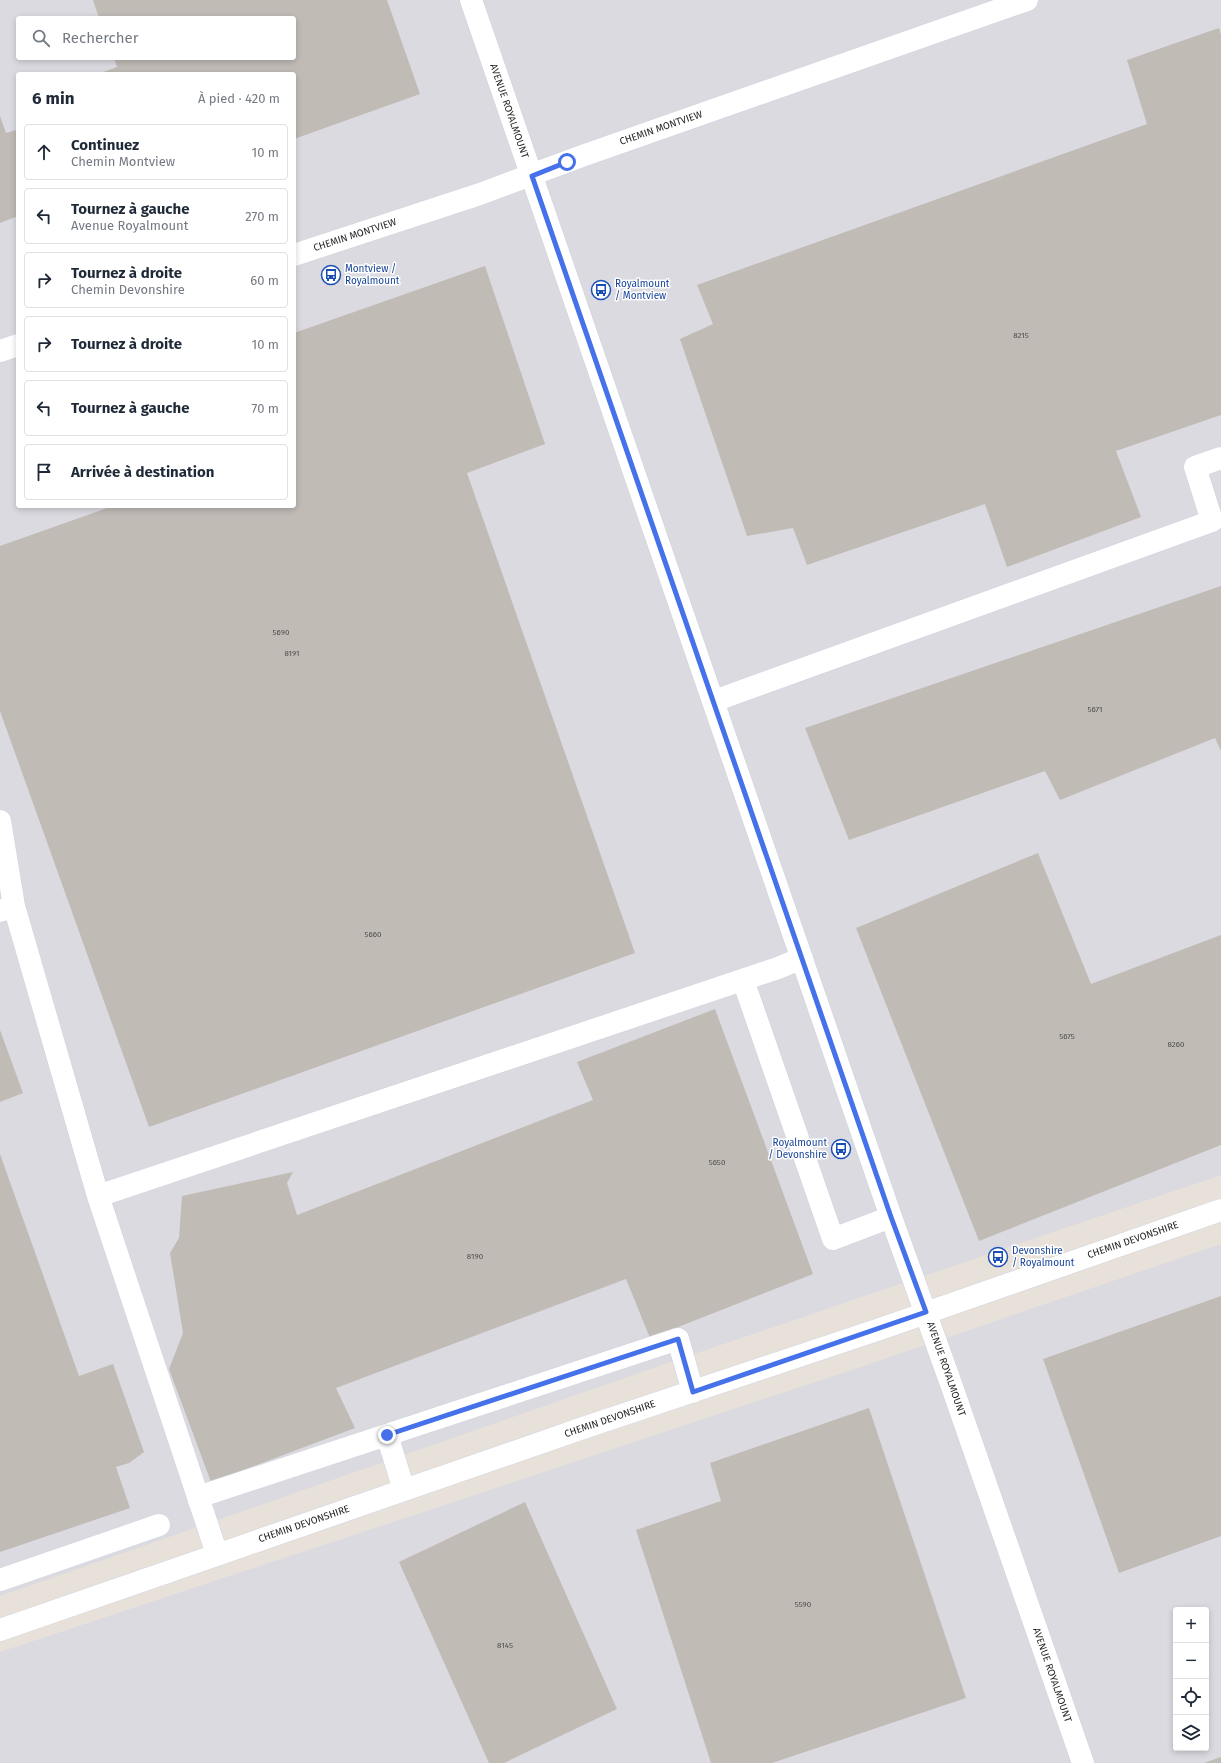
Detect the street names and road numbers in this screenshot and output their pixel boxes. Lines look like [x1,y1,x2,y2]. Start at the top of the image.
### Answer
street label: AVENUE ROYALMOUNT [487,62,531,161]
street label: CHEMIN MONTVIEW [618,108,705,148]
street label: CHEMIN MONTVIEW [312,216,399,254]
street label: CHEMIN DEVONSHIRE [1086,1219,1180,1261]
street label: AVENUE ROYALMOUNT [924,1320,968,1419]
street label: CHEMIN DEVONSHIRE [563,1398,657,1440]
street label: CHEMIN DEVONSHIRE [257,1503,351,1545]
street label: AVENUE ROYALMOUNT [1030,1626,1074,1725]

